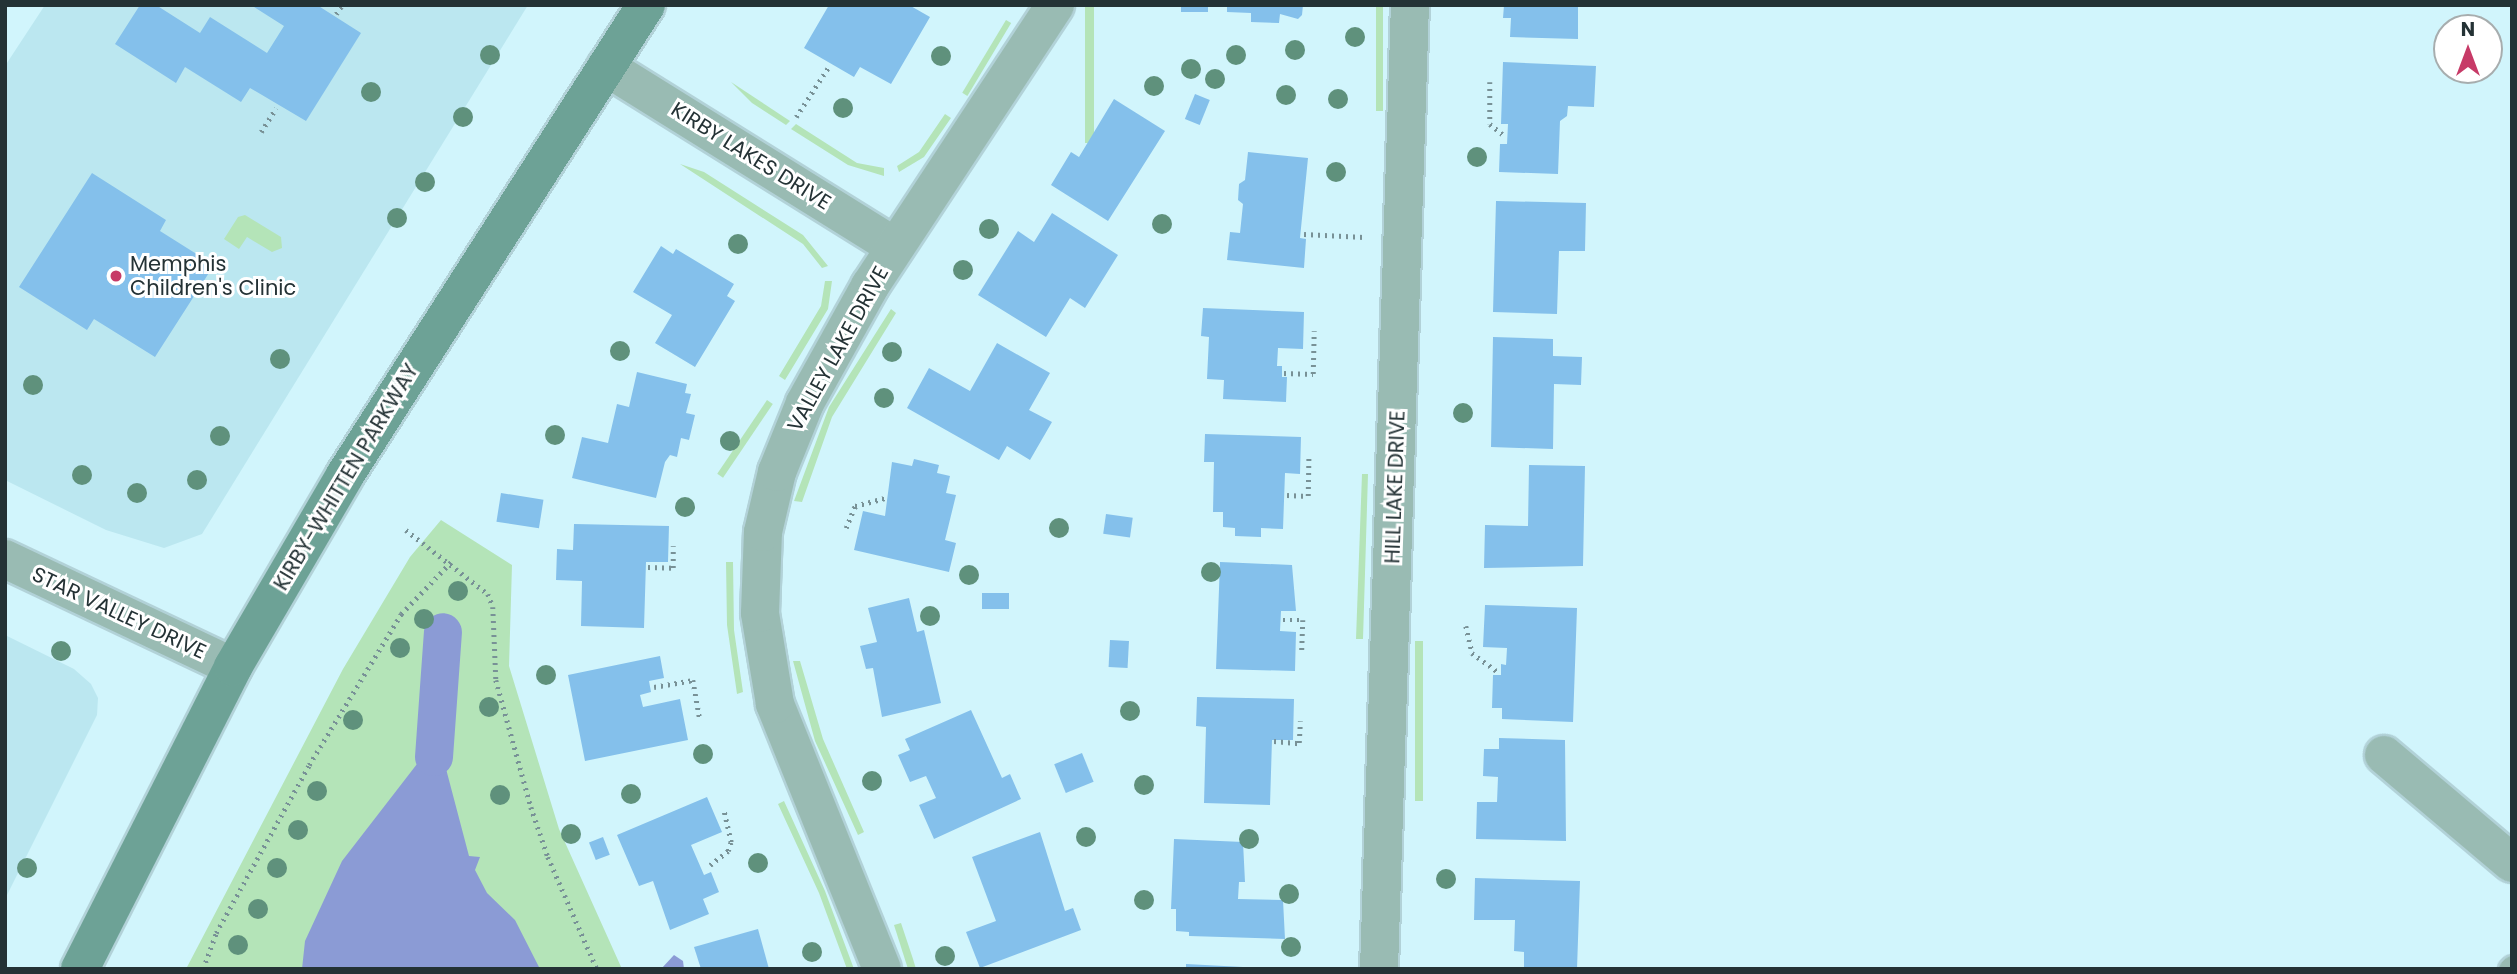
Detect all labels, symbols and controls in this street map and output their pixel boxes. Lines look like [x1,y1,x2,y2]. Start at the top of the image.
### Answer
north arrow [2433,14,2503,84]
text: N [2461,16,2475,43]
street label: KIRBY LAKES DRIVE [667,97,835,215]
place label: Memphis Children's Clinic [130,251,296,301]
street label: VALLEY LAKE DRIVE [782,262,894,436]
marker: Memphis Children's Clinic [108,268,124,284]
street label: KIRBY-WHITTEN PARKWAY [268,359,424,595]
street label: HILL LAKE DRIVE [1380,410,1410,564]
street label: STAR VALLEY DRIVE [28,562,210,664]

